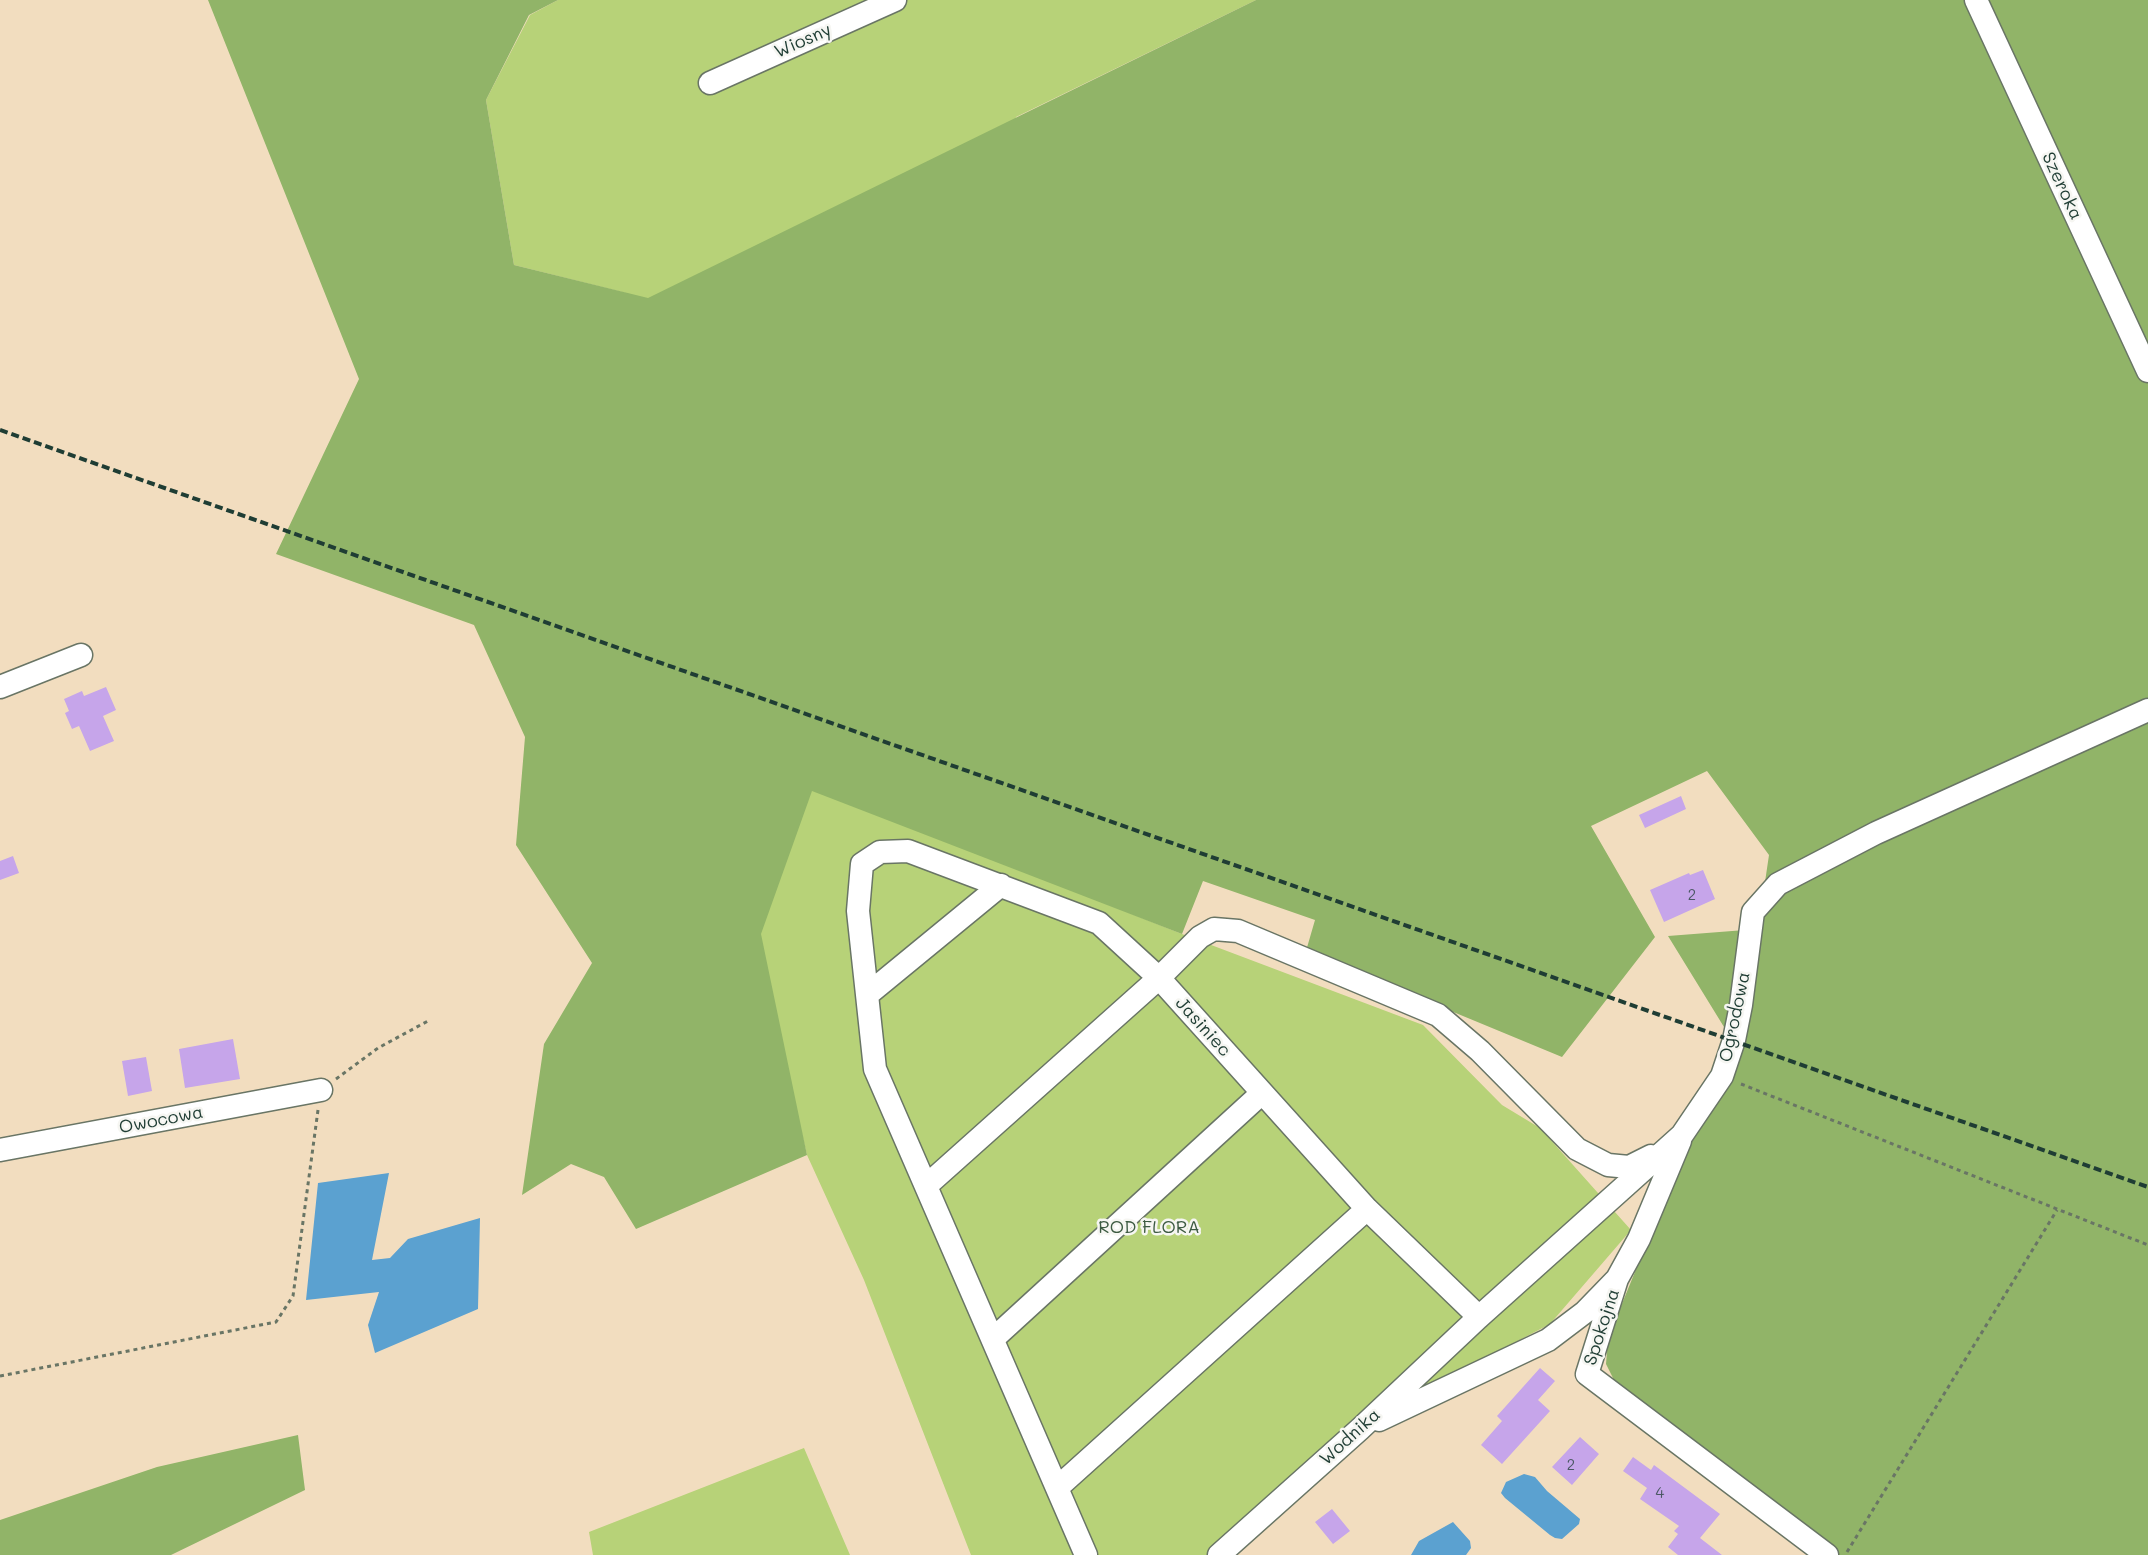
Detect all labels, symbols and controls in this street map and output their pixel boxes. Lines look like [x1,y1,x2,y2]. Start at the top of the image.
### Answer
street label: Wiosny [771,19,835,63]
street label: Szeroka [2037,149,2087,223]
house number: 2 [1688,886,1696,904]
street label: Ogrodowa [1715,970,1755,1064]
street label: Jasiniec [1171,993,1235,1061]
street label: Owocowa [117,1101,205,1139]
park label: ROD FLORA [1098,1216,1200,1238]
street label: Spokojna [1579,1286,1625,1368]
street label: Wodnika [1315,1404,1385,1470]
house number: 2 [1567,1456,1575,1474]
house number: 4 [1656,1484,1664,1502]

